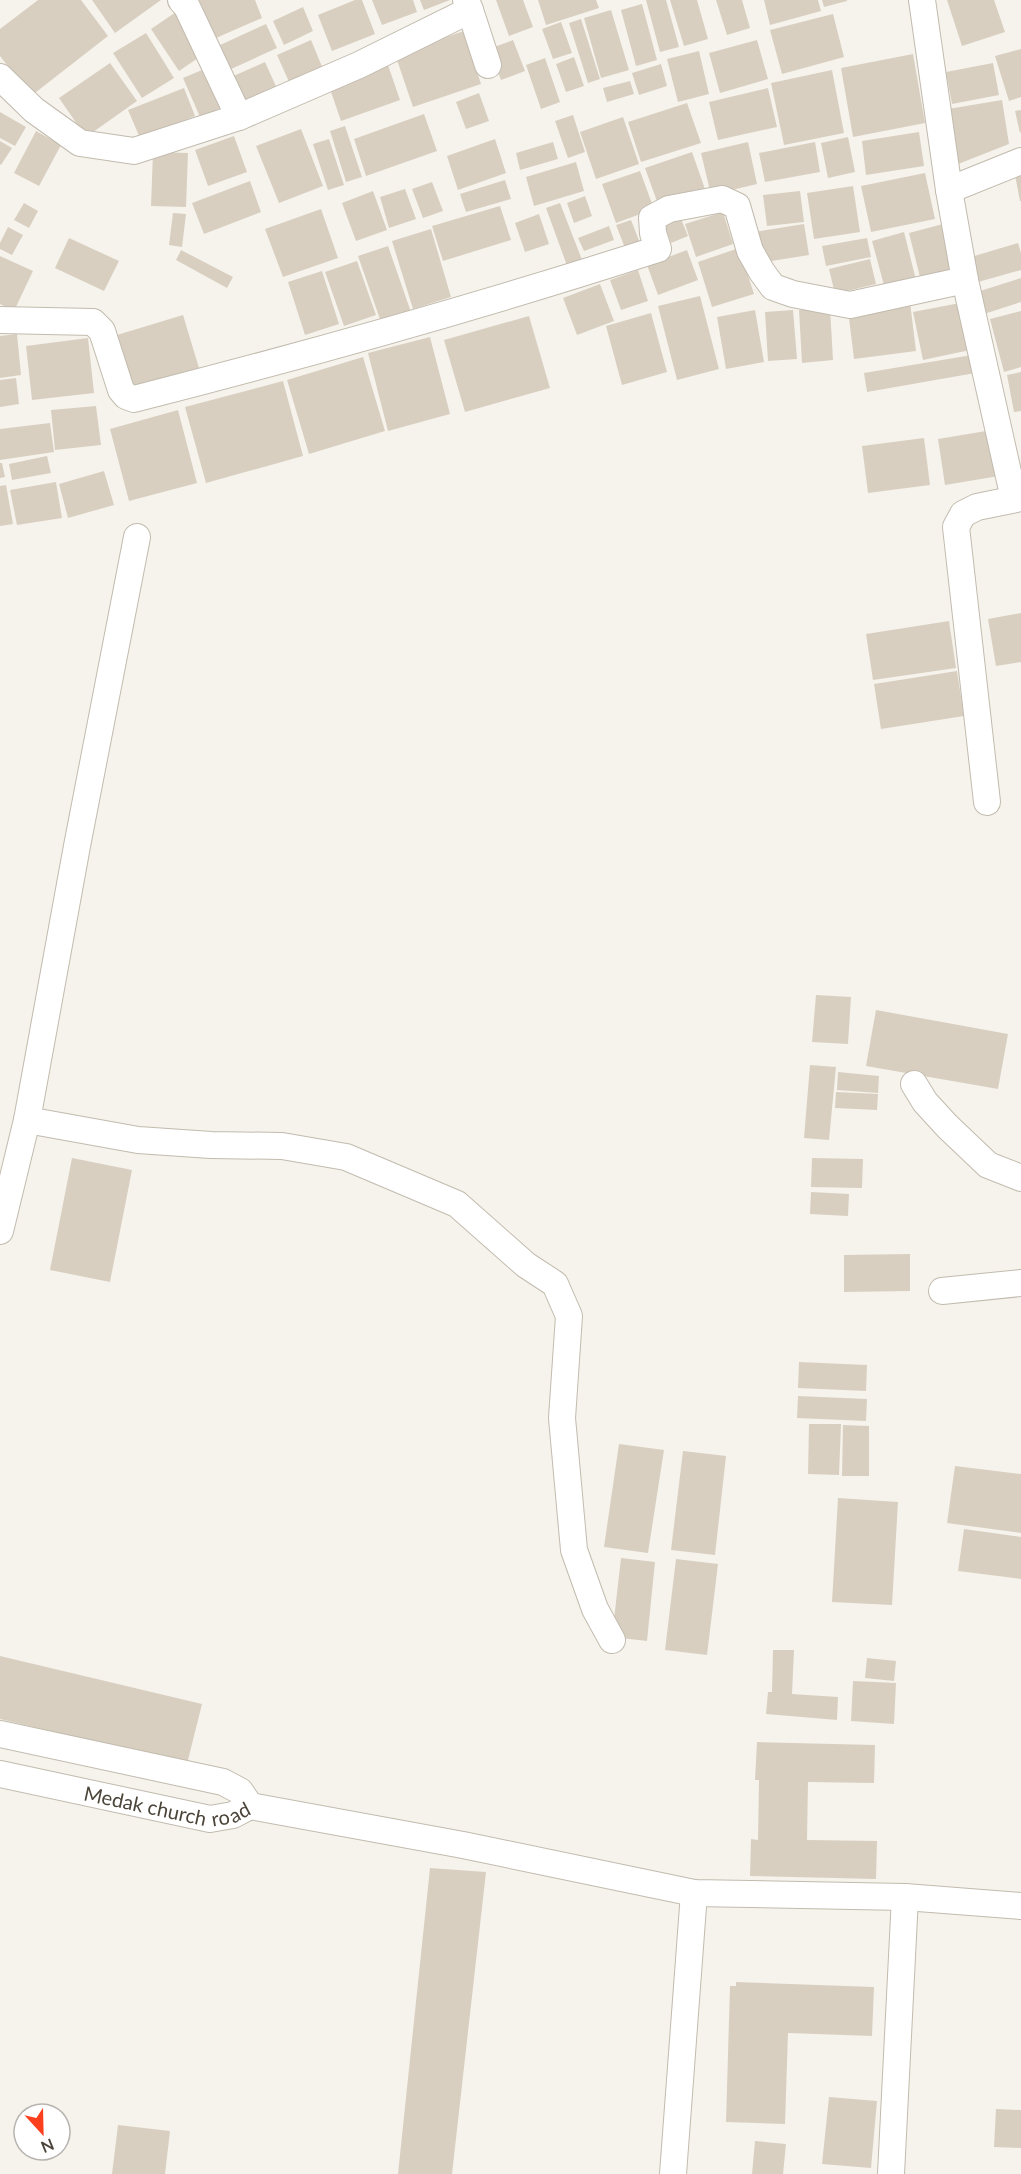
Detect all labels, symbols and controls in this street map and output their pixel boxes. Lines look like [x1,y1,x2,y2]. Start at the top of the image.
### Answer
street label: Medak church road [82,1780,254,1831]
north arrow [12,2102,72,2162]
text: N [39,2135,57,2157]

